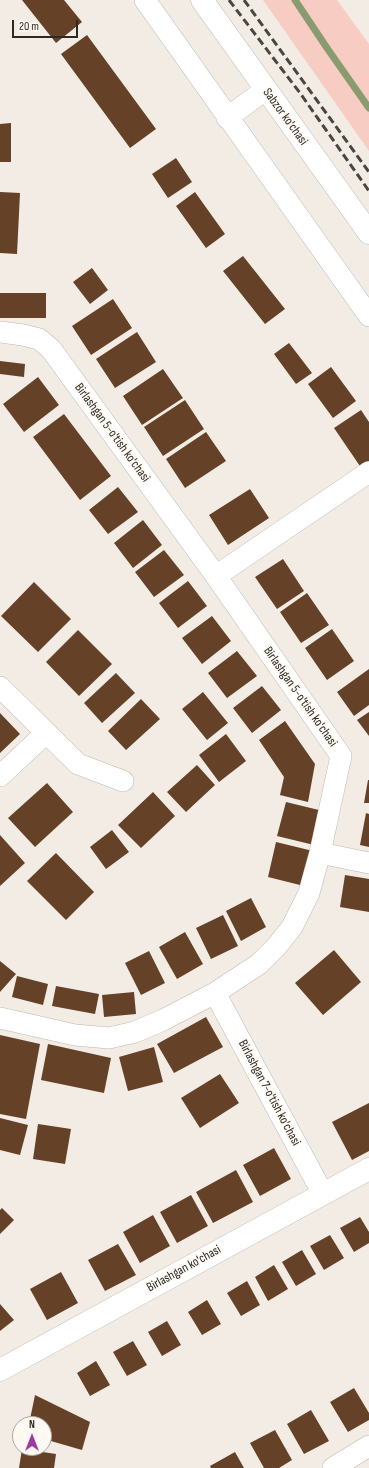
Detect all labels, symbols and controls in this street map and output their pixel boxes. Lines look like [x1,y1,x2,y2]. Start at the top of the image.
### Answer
scale bar [14,12,80,38]
text: 20 m [19,19,39,34]
street label: Sabzor ko'chasi [259,85,311,149]
street label: Birlashgan 5-o'tish ko'chasi [71,381,153,485]
street label: Birlashgan 5-o'tish ko'chasi [260,644,340,750]
street label: Birlashgan 7-o'tish ko'chasi [234,1037,304,1149]
street label: Birlashgan ko'chasi [144,1242,224,1296]
north arrow [12,1416,52,1456]
text: N [29,1418,35,1431]

